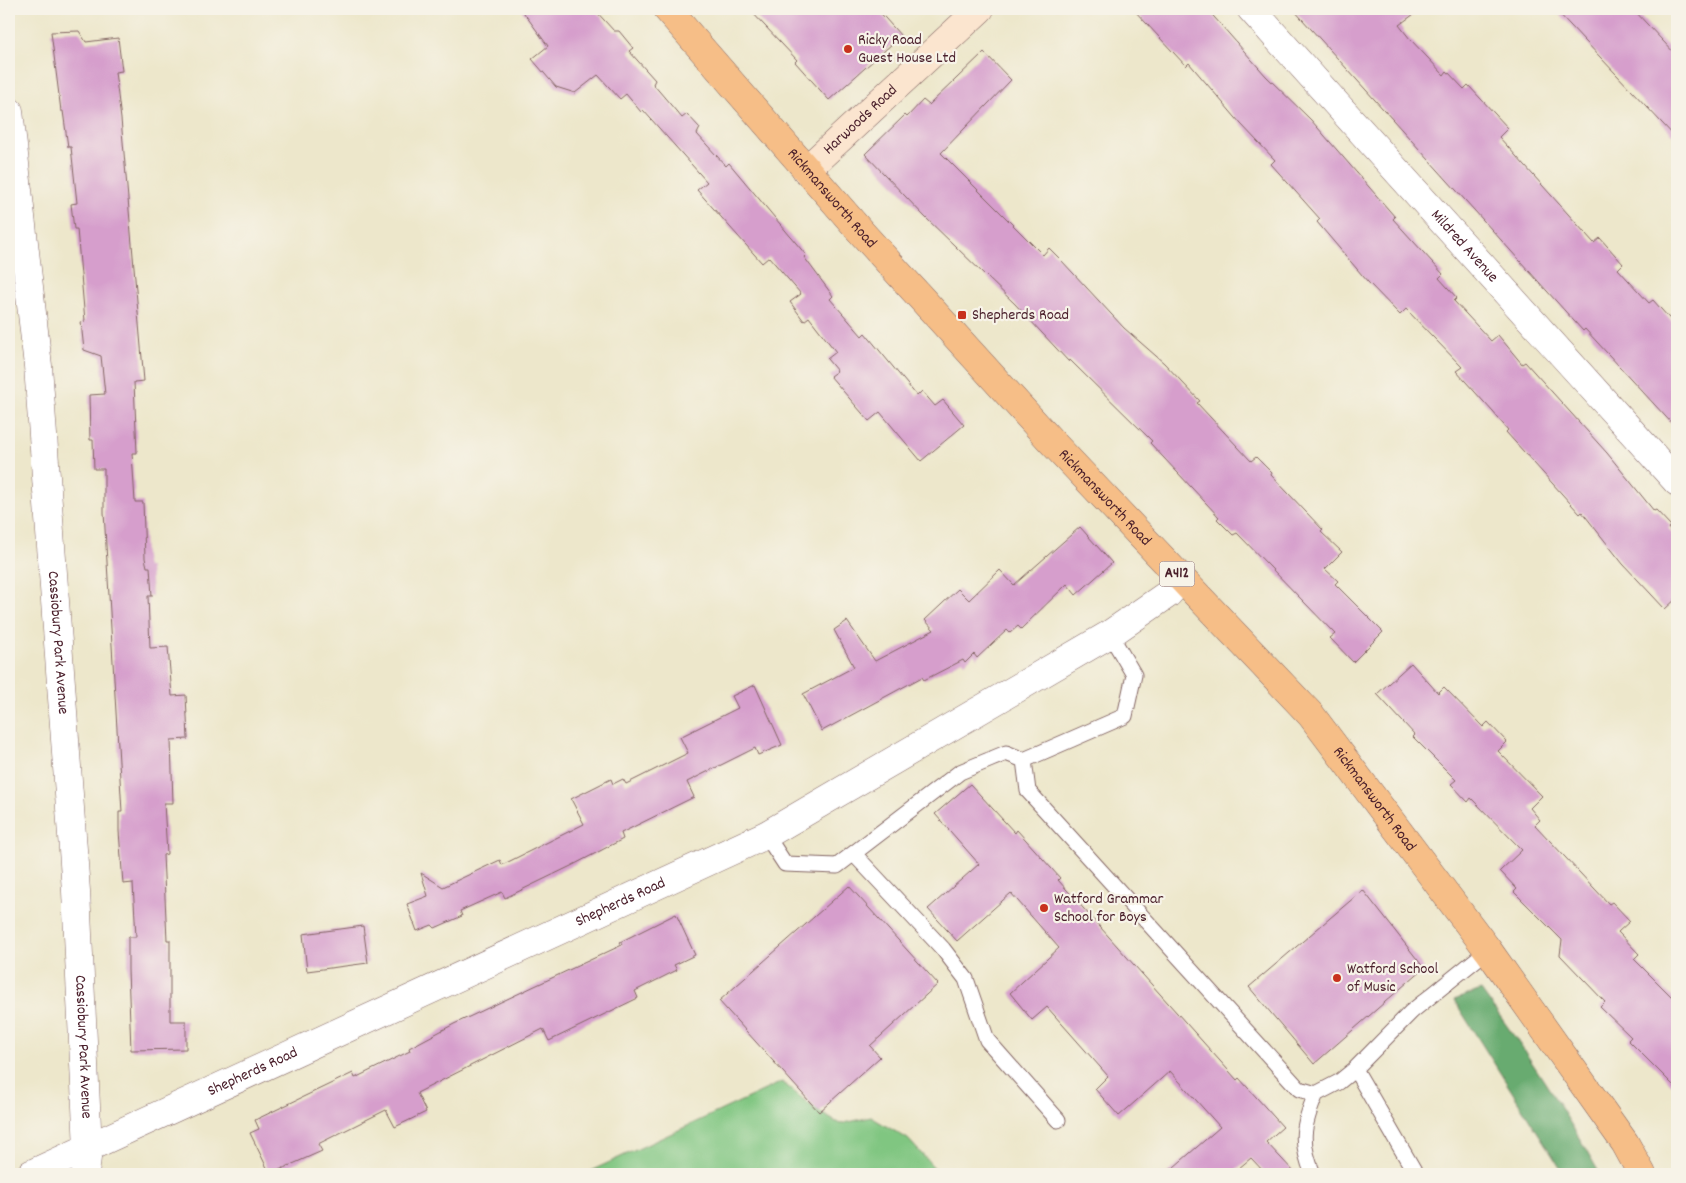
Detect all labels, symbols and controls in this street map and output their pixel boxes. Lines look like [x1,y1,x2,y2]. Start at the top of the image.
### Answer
place label: Ricky Road Guest House Ltd [858,29,956,70]
marker: Ricky Road Guest House Ltd [842,43,854,55]
street label: Harwoods Road [818,79,903,160]
street label: Rickmansworth Road [782,143,882,254]
street label: Mildred Avenue [1425,204,1504,288]
place label: Shepherds Road [972,304,1069,327]
marker: Shepherds Road [956,309,968,321]
street label: Rickmansworth Road [1053,444,1157,551]
road number: A412 [1160,562,1194,586]
street label: Cassiobury Park Avenue [41,570,75,715]
street label: Rickmansworth Road [1327,742,1422,857]
street label: Shepherds Road [571,871,669,933]
place label: Watford Grammar School for Boys [1054,888,1163,929]
marker: Watford Grammar School for Boys [1038,902,1050,914]
place label: Watford School of Music [1347,958,1439,999]
marker: Watford School of Music [1331,972,1343,984]
street label: Cassiobury Park Avenue [68,974,98,1119]
street label: Shepherds Road [204,1041,301,1103]

